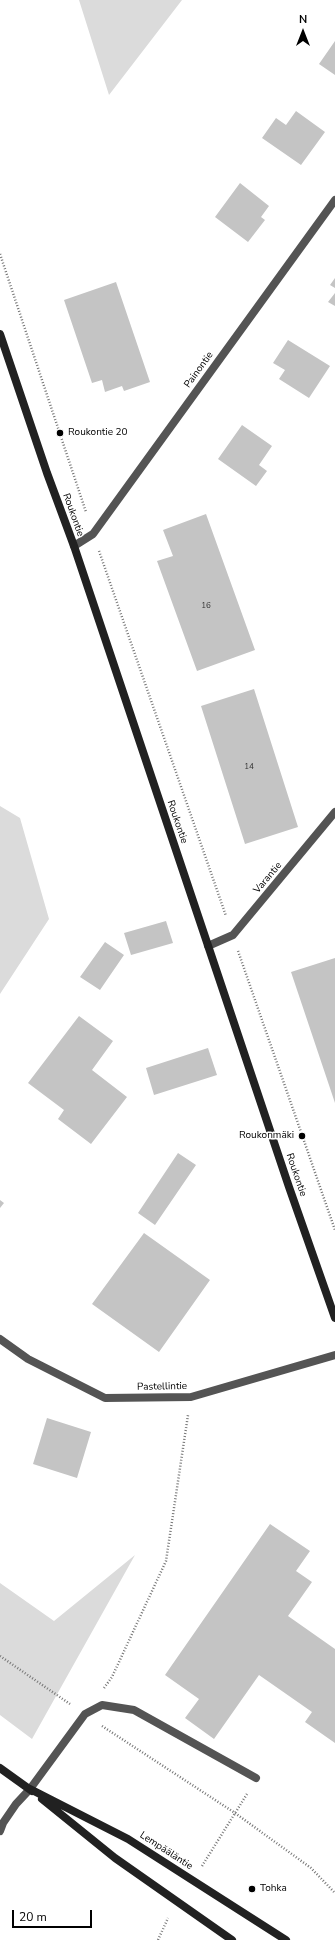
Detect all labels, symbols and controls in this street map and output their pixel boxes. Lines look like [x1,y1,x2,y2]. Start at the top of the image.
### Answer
north arrow [283,12,323,52]
text: N [299,12,307,27]
street label: Painontie [182,350,216,390]
place label: Roukontie 20 [68,427,128,439]
marker: Roukontie 20 [55,428,65,438]
street label: Roukontie [60,492,86,538]
house number: 16 [201,601,211,611]
house number: 14 [244,762,254,772]
street label: Roukontie [164,799,190,845]
street label: Varantie [251,860,285,896]
place label: Roukonmäki [239,1130,294,1142]
marker: Roukonmäki [297,1131,307,1141]
street label: Roukontie [283,1152,309,1198]
street label: Pastellintie [137,1381,187,1393]
street label: Lempääläntie [137,1829,195,1873]
place label: Tohka [260,1883,287,1895]
marker: Tohka [247,1884,257,1894]
scale bar [14,1902,94,1928]
text: 20 m [19,1909,47,1925]

